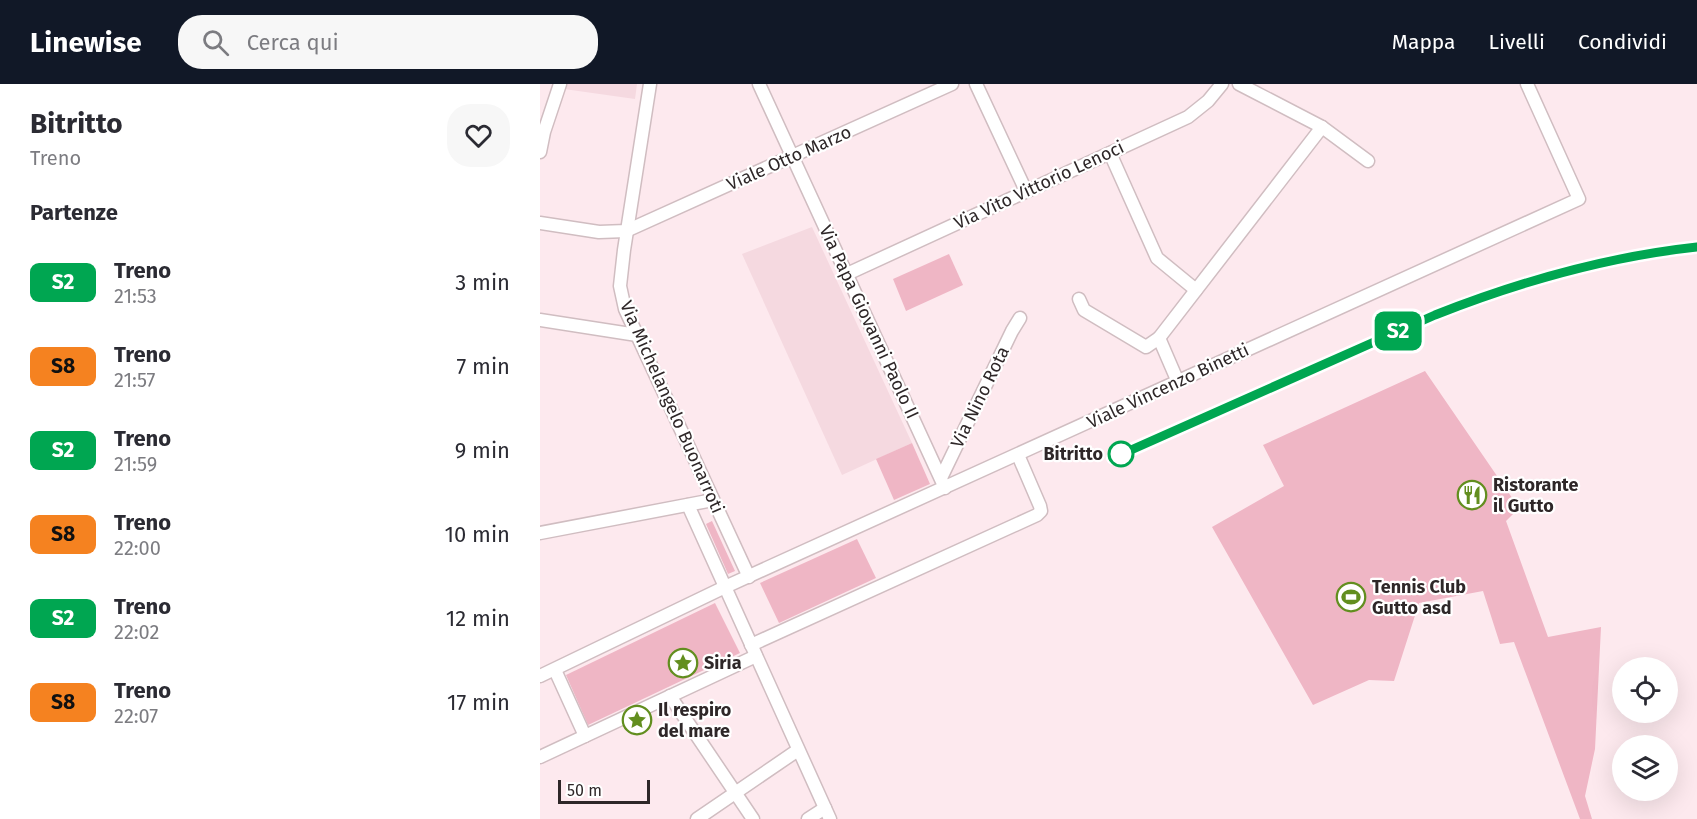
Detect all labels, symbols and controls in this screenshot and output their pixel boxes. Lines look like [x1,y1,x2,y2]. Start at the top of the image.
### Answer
search box [178,15,598,69]
text: Linewise [30,26,142,59]
icon: search [199,26,232,59]
text: Cerca qui [247,29,339,56]
text: Mappa [1392,29,1456,55]
text: Livelli [1489,29,1545,55]
text: Condividi [1578,29,1667,55]
button: heart [447,104,510,167]
text: Bitritto [30,107,123,140]
street label: Viale Otto Marzo [723,121,855,195]
street label: Via Vito Vittorio Lenoci [951,136,1127,234]
text: Treno [30,146,81,170]
text: Partenze [30,199,118,226]
street label: Via Papa Giovanni Paolo II [814,222,924,422]
text: Treno [114,257,171,284]
text: S2 [52,269,74,295]
text: 3 min [455,269,510,296]
text: 21:53 [114,284,157,308]
street label: Via Michelangelo Buonarroti [615,297,729,517]
line badge: S2 [1371,312,1425,350]
text: S2 [1387,318,1409,344]
street label: Viale Vincenzo Binetti [1084,339,1252,433]
text: Treno [114,341,171,368]
street label: Via Nino Rota [946,343,1014,451]
text: S8 [51,353,75,379]
text: 7 min [456,353,510,380]
text: 21:57 [114,368,155,392]
text: Treno [114,425,171,452]
text: S2 [52,437,74,463]
text: 9 min [455,437,510,464]
marker: Bitritto [1108,441,1134,467]
place label: Bitritto [1043,443,1103,465]
text: 21:59 [114,452,157,476]
place label: Ristorante il Gutto [1493,474,1578,517]
restaurant icon: Ristorante il Gutto [1456,479,1488,511]
text: Treno [114,509,171,536]
text: S8 [51,521,75,547]
text: 10 min [444,521,510,548]
text: 22:00 [114,536,161,560]
place label: Tennis Club Gutto asd [1372,576,1466,619]
sports icon: Tennis Club Gutto asd [1335,581,1367,613]
text: Treno [114,593,171,620]
text: S2 [52,605,74,631]
text: 12 min [446,605,510,632]
text: 22:02 [114,620,159,644]
place icon: Siria [667,647,699,679]
place label: Siria [704,652,742,674]
map controls [1612,657,1678,801]
button: locate [1612,657,1678,723]
text: Treno [114,677,171,704]
text: S8 [51,689,75,715]
text: 17 min [447,689,510,716]
place label: Il respiro del mare [658,699,731,742]
text: 22:07 [114,704,158,728]
place icon: Il respiro del mare [621,704,653,736]
button: layers [1612,735,1678,801]
scale bar [558,777,650,804]
text: 50 m [567,781,602,800]

